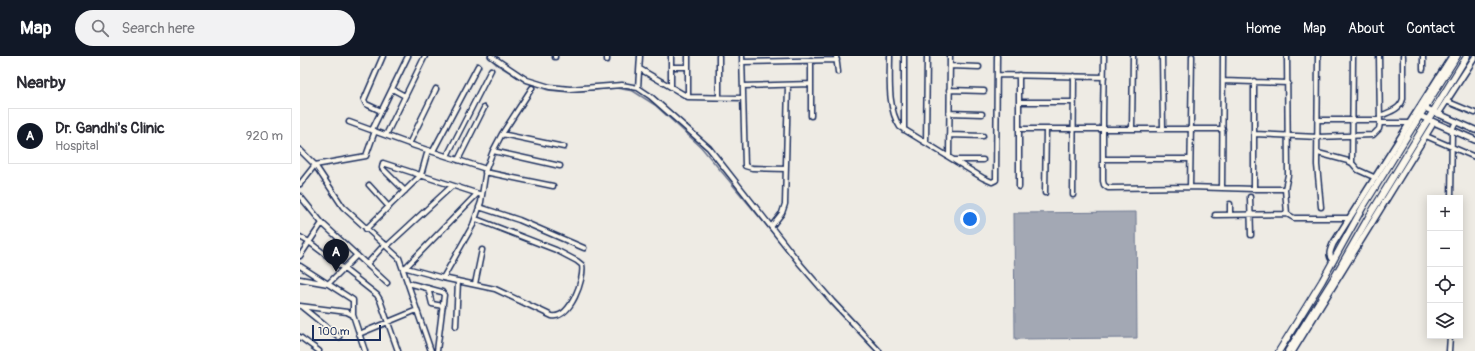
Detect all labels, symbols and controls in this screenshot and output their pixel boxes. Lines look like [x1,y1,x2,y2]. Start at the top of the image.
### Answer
search box [75,10,355,46]
text: Map [20,16,51,40]
icon: search [89,17,111,39]
text: Search here [121,19,195,38]
text: Home [1246,20,1281,37]
text: Map [1303,20,1326,37]
text: About [1348,20,1384,37]
text: Contact [1406,20,1455,37]
text: Nearby [16,72,65,93]
text: Dr. Gandhi's Clinic [55,119,165,138]
text: A [26,128,34,144]
text: 920 m [246,128,283,144]
text: Hospital [55,138,99,154]
map controls [1427,195,1463,339]
button: + [1427,195,1463,231]
your location [960,209,980,229]
button: − [1427,231,1463,267]
pin: A [323,239,349,272]
button: locate [1427,267,1463,303]
button: layers [1427,303,1463,339]
scale bar [312,323,381,342]
text: 100 m [318,325,349,338]

